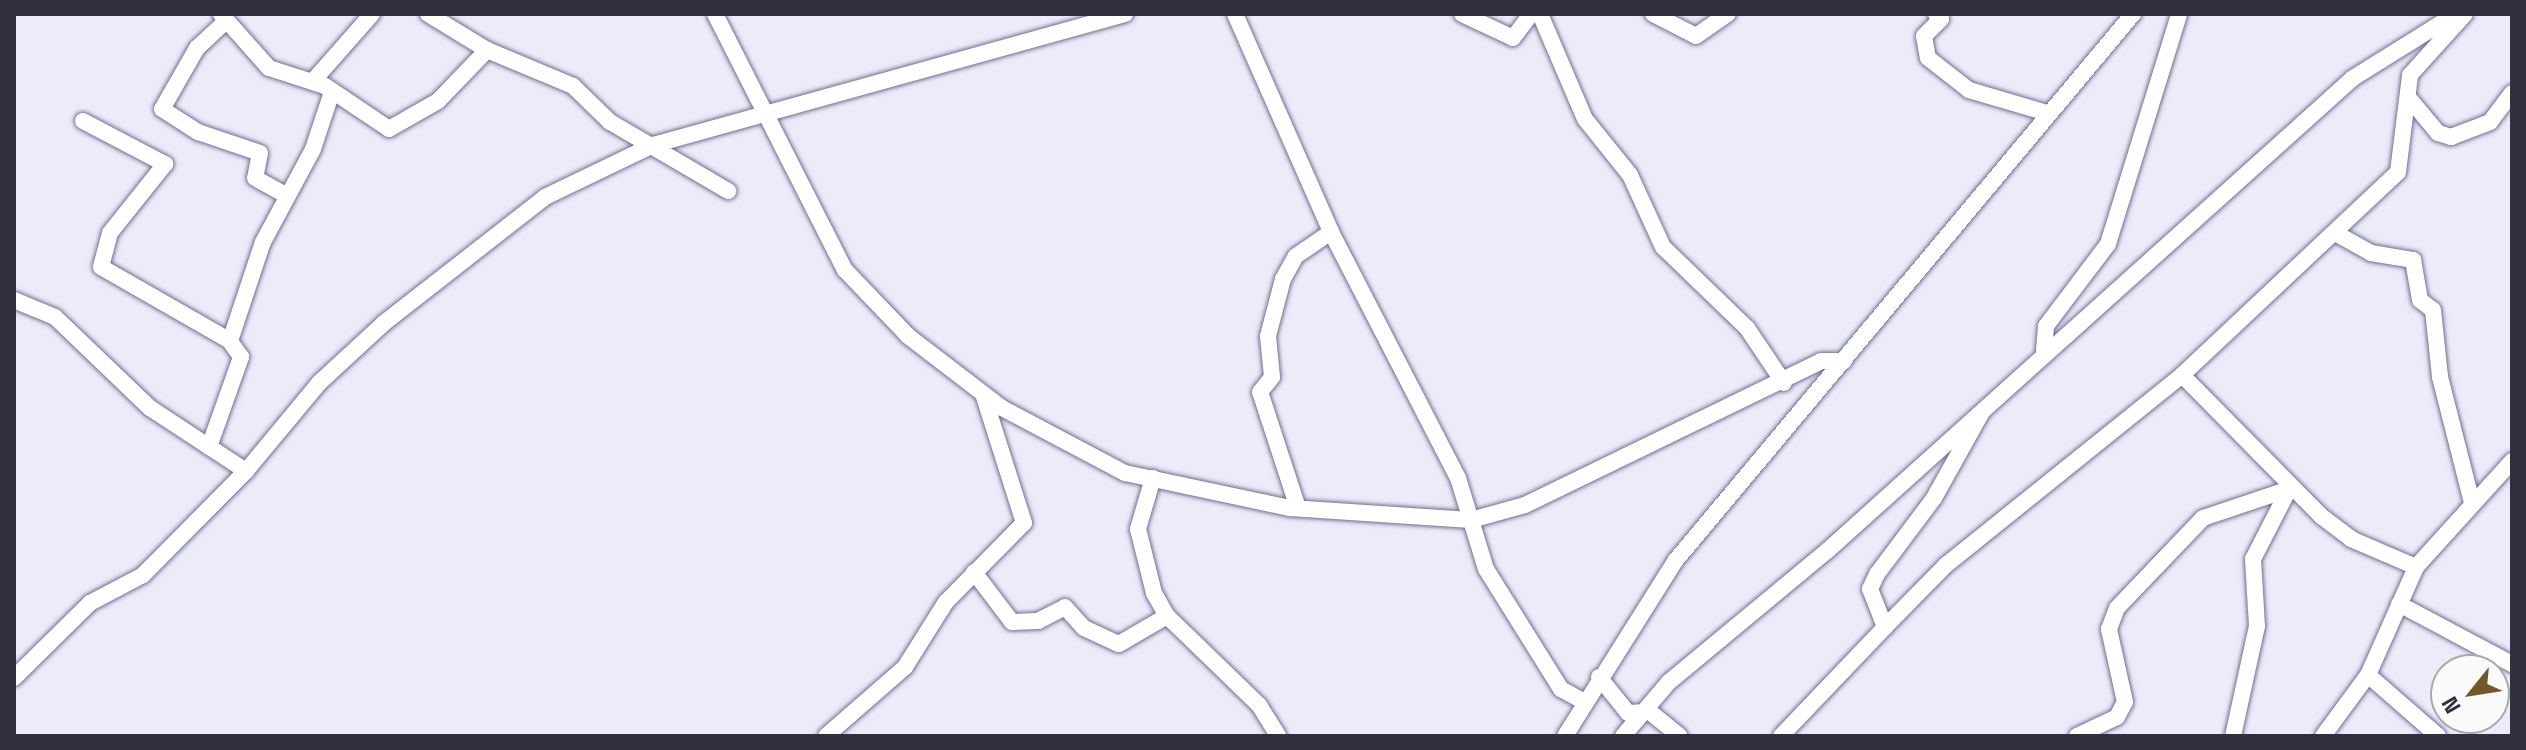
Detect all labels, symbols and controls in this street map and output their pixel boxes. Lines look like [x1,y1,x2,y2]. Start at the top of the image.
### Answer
north arrow [2430,654,2510,734]
text: N [2435,692,2467,718]

